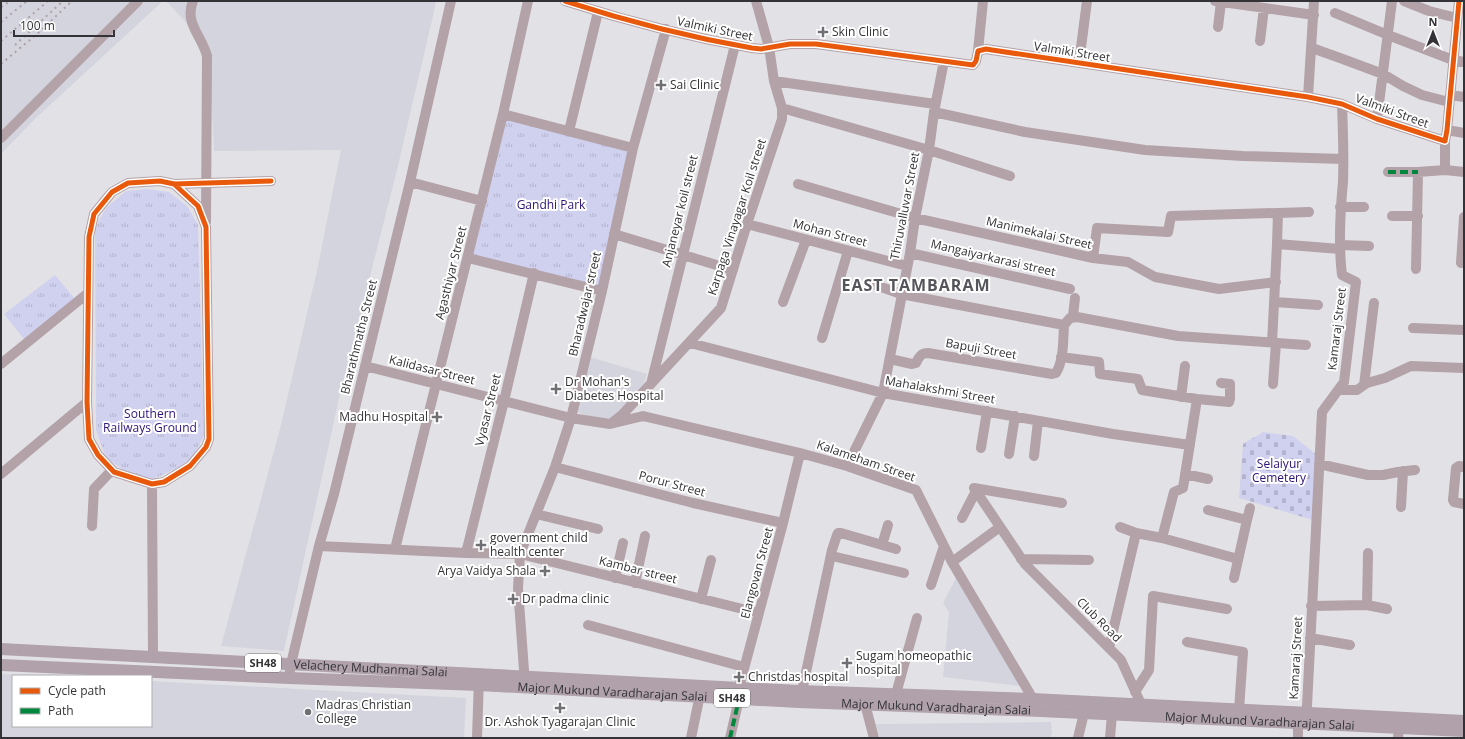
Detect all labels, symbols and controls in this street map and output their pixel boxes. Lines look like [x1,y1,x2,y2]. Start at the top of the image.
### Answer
scale bar [14,12,114,38]
street label: Valmiki Street [676,12,755,45]
north arrow [1413,12,1453,52]
text: N [1429,14,1437,29]
text: 100 m [20,17,55,34]
place label: Skin Clinic [832,23,888,40]
marker: Skin Clinic [817,26,829,38]
street label: Valmiki Street [1033,37,1111,66]
place label: Sai Clinic [670,76,719,93]
marker: Sai Clinic [655,79,667,91]
street label: Valmiki Street [1353,89,1431,132]
street label: Karpaga Vinayagar Koil street [703,136,770,297]
street label: Thiruvalluvar Street [886,151,923,261]
street label: Anjaneyar koil street [657,153,702,269]
park label: Gandhi Park [517,196,586,213]
street label: Manimekalai Street [985,212,1094,253]
street label: Mohan Street [791,214,869,251]
street label: Agasthiyar Street [431,225,470,321]
street label: Mangaiyarkarasi street [929,235,1057,280]
street label: Bharadwajar street [564,250,605,358]
district label: EAST TAMBARAM [841,274,991,296]
street label: Bharathmatha Street [336,278,381,396]
street label: Kamaraj Street [1323,287,1350,371]
street label: Bapuji Street [944,334,1018,363]
street label: Kalidasar Street [387,351,477,388]
street label: Mahalakshmi Street [884,371,996,408]
street label: Vyasar Street [470,372,505,448]
place label: Dr Mohan's Diabetes Hospital [565,373,663,404]
marker: Dr Mohan's Diabetes Hospital [550,383,562,395]
park label: Southern Railways Ground [103,405,197,436]
place label: Madhu Hospital [339,408,428,425]
marker: Madhu Hospital [431,411,443,423]
street label: Kalameham Street [815,436,918,485]
park label: Selaiyur Cemetery [1252,455,1307,486]
street label: Porur Street [637,466,707,501]
street label: Elangovan Street [736,525,777,621]
place label: government child health center [490,529,588,560]
marker: government child health center [475,539,487,551]
street label: Kambar street [597,552,679,587]
place label: Arya Vaidya Shala [437,562,536,579]
marker: Arya Vaidya Shala [539,565,551,577]
place label: Dr padma clinic [522,590,609,607]
marker: Dr padma clinic [507,593,519,605]
street label: Club Road [1073,593,1126,646]
street label: Kamaraj Street [1285,616,1306,700]
place label: Sugam homeopathic hospital [856,647,972,678]
road number: SH48 [245,654,281,672]
street label: Velachery Mudhanmai Salai [293,655,448,680]
marker: Sugam homeopathic hospital [841,657,853,669]
place label: Christdas hospital [748,668,848,685]
marker: Christdas hospital [733,671,745,683]
legend [12,675,152,727]
street label: Major Mukund Varadharajan Salai [517,678,708,705]
text: Cycle path [48,682,106,699]
road number: SH48 [714,689,750,707]
street label: Major Mukund Varadharajan Salai [841,695,1031,719]
place label: Madras Christian College [316,696,411,727]
text: Path [48,702,74,719]
marker: Dr. Ashok Tyagarajan Clinic [554,702,566,714]
marker: Madras Christian College [303,707,313,717]
street label: Major Mukund Varadharajan Salai [1164,708,1355,734]
place label: Dr. Ashok Tyagarajan Clinic [484,713,636,730]

